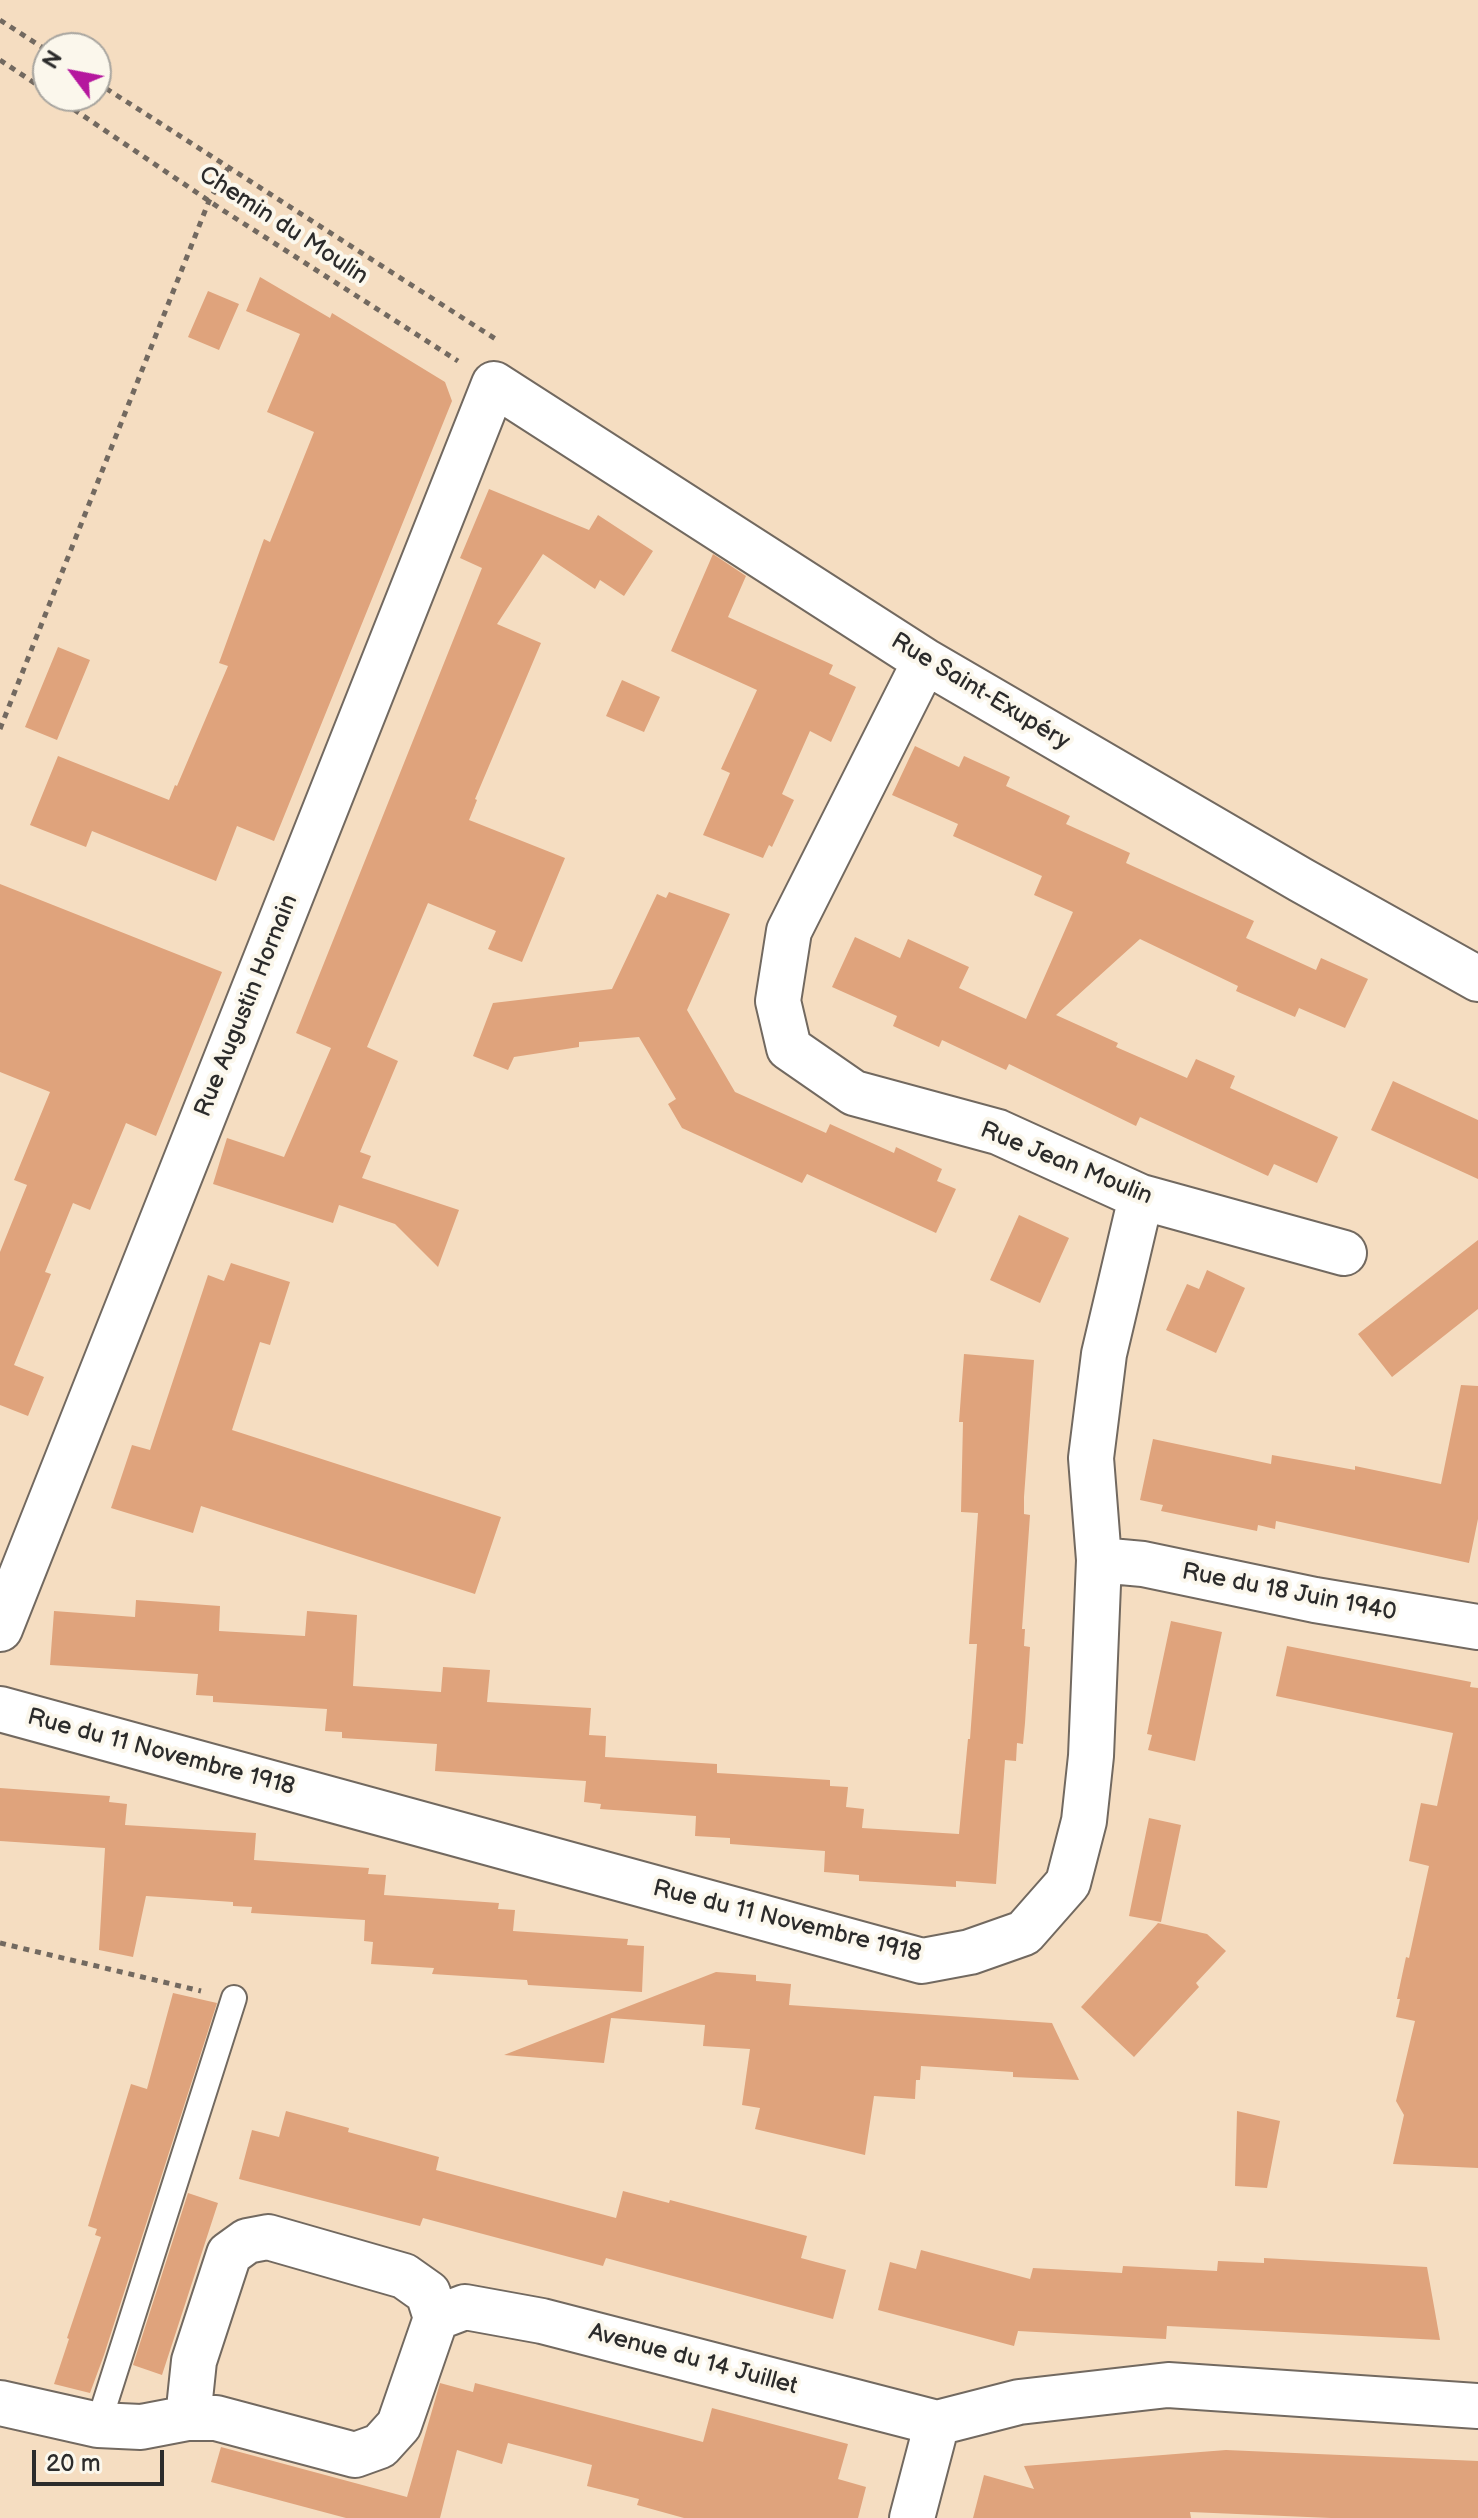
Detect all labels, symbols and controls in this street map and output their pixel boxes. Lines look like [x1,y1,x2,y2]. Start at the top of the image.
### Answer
north arrow [32,32,112,112]
text: N [37,46,69,74]
street label: Chemin du Moulin [193,161,373,291]
street label: Rue Saint-Exupéry [885,627,1075,757]
street label: Rue Augustin Hornain [189,891,305,1121]
street label: Rue Jean Moulin [976,1116,1156,1212]
street label: Rue du 18 Juin 1940 [1179,1558,1399,1628]
street label: Rue du 11 Novembre 1918 [24,1703,298,1803]
street label: Rue du 11 Novembre 1918 [650,1875,924,1969]
street label: Avenue du 14 Juillet [586,2318,800,2402]
scale bar [36,2434,168,2484]
text: 20 m [46,2449,101,2478]

